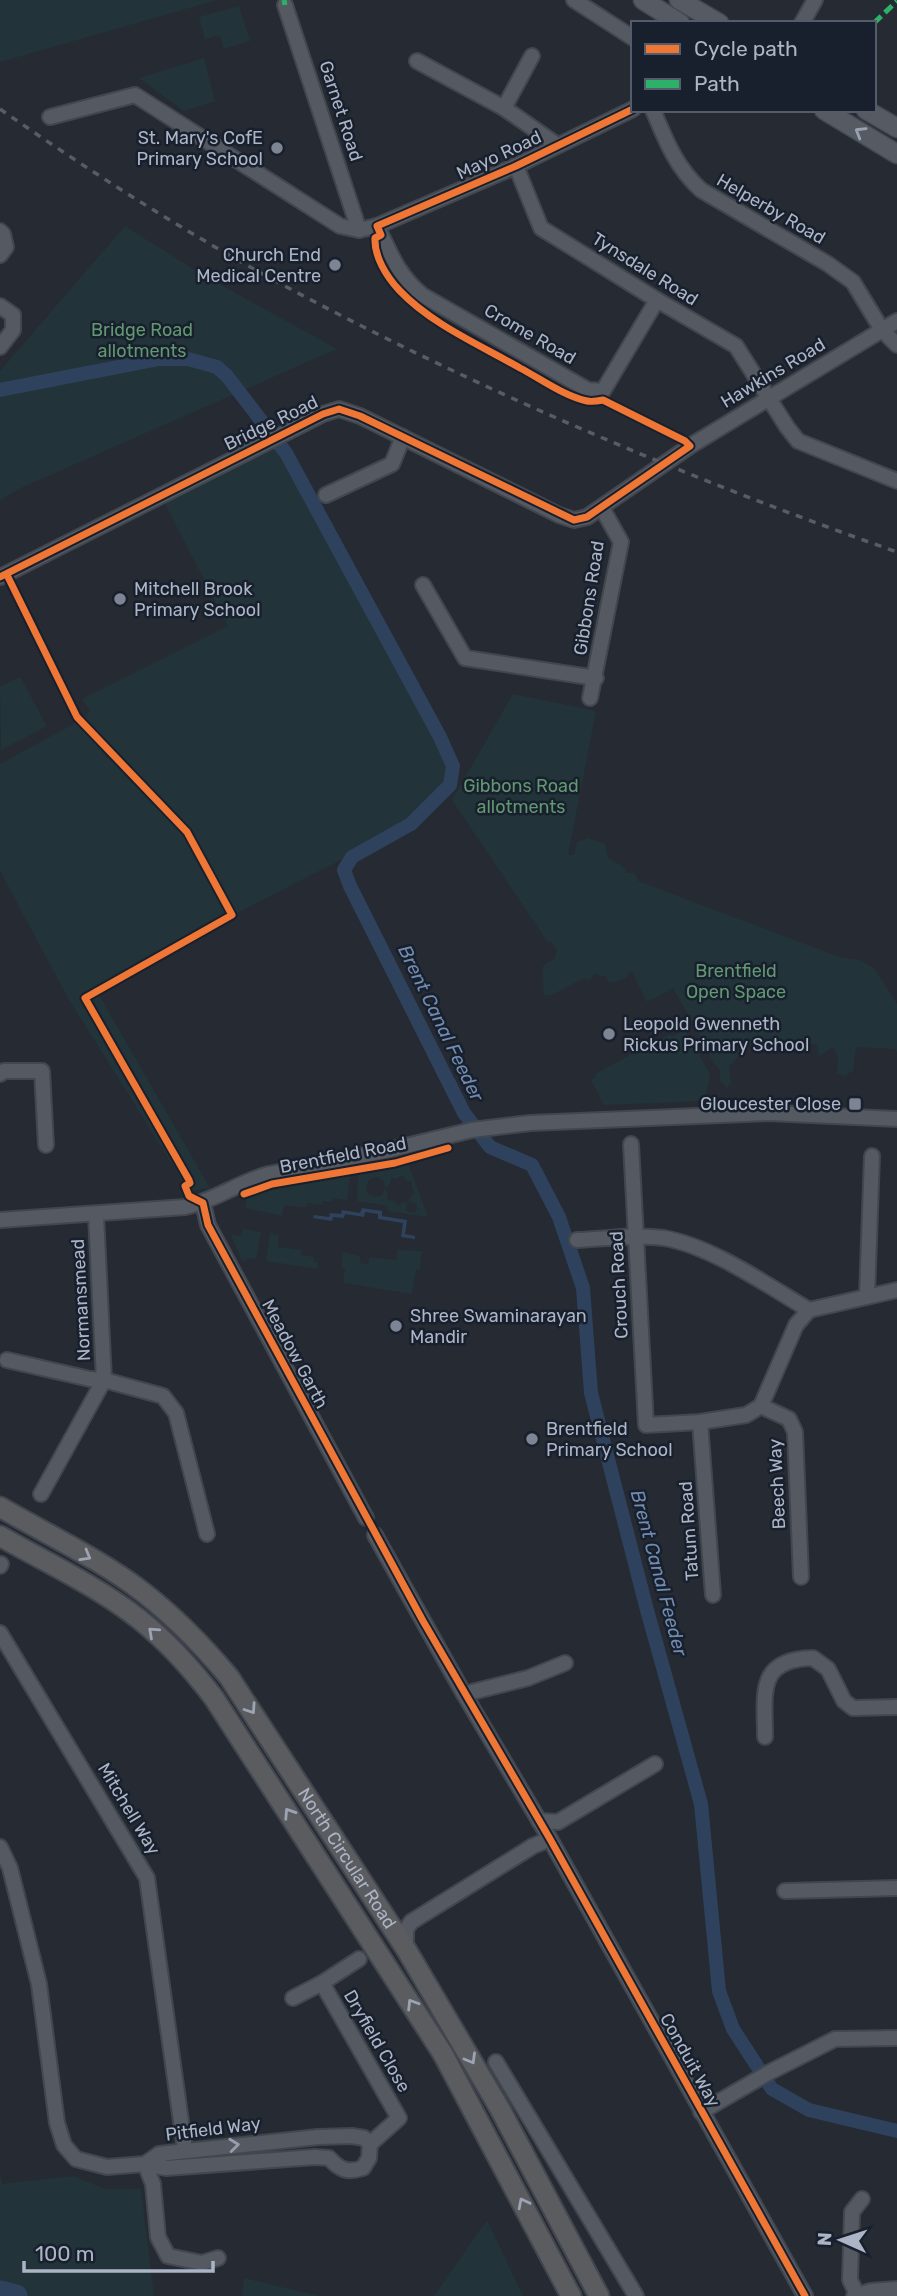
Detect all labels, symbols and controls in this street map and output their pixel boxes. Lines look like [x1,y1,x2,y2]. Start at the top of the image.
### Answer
legend [631,21,876,112]
text: Cycle path [694,36,798,61]
street label: Garnet Road [314,58,368,164]
text: Path [694,71,740,96]
street label: Mayo Road [453,126,545,184]
place label: St. Mary's CofE Primary School [136,127,263,170]
one-way arrow [855,128,868,141]
marker: St. Mary's CofE Primary School [269,140,285,156]
street label: Helperby Road [713,169,829,249]
street label: Tynsdale Road [588,228,702,310]
place label: Church End Medical Centre [196,244,321,287]
marker: Church End Medical Centre [327,257,343,273]
street label: Crome Road [480,299,580,369]
park label: Bridge Road allotments [91,319,193,362]
street label: Hawkins Road [717,333,829,413]
street label: Bridge Road [220,391,322,455]
street label: Gibbons Road [569,539,609,657]
place label: Mitchell Brook Primary School [134,578,261,621]
marker: Mitchell Brook Primary School [112,591,128,607]
park label: Gibbons Road allotments [463,775,579,818]
water label: Brent Canal Feeder [393,941,489,1106]
park label: Brentfield Open Space [686,960,786,1003]
place label: Leopold Gwenneth Rickus Primary School [623,1013,809,1056]
marker: Leopold Gwenneth Rickus Primary School [601,1026,617,1042]
place label: Gloucester Close [700,1093,841,1115]
marker: Gloucester Close [847,1096,863,1112]
street label: Brentfield Road [278,1132,408,1178]
street label: Crouch Road [605,1231,633,1339]
street label: Normansmead [67,1238,95,1362]
street label: Meadow Garth [257,1296,333,1412]
place label: Shree Swaminarayan Mandir [410,1305,587,1348]
marker: Shree Swaminarayan Mandir [388,1318,404,1334]
place label: Brentfield Primary School [546,1418,673,1461]
marker: Brentfield Primary School [524,1431,540,1447]
street label: Beech Way [764,1438,790,1530]
street label: Tatum Road [675,1481,703,1581]
water label: Brent Canal Feeder [626,1487,692,1659]
one-way arrow [78,1548,91,1561]
one-way arrow [148,1628,161,1640]
one-way arrow [243,1701,255,1714]
street label: Mitchell Way [93,1759,165,1859]
street label: North Circular Road [293,1784,401,1933]
one-way arrow [285,1808,298,1821]
street label: Dryfield Close [339,1986,415,2096]
one-way arrow [408,1999,421,2012]
street label: Conduit Way [655,2009,725,2111]
one-way arrow [462,2052,475,2065]
street label: Pitfield Way [164,2112,262,2146]
one-way arrow [229,2138,240,2153]
one-way arrow [517,2198,531,2210]
north arrow [806,2205,876,2275]
scale bar [24,2230,214,2274]
text: N [813,2232,836,2247]
text: 100 m [35,2241,94,2266]

